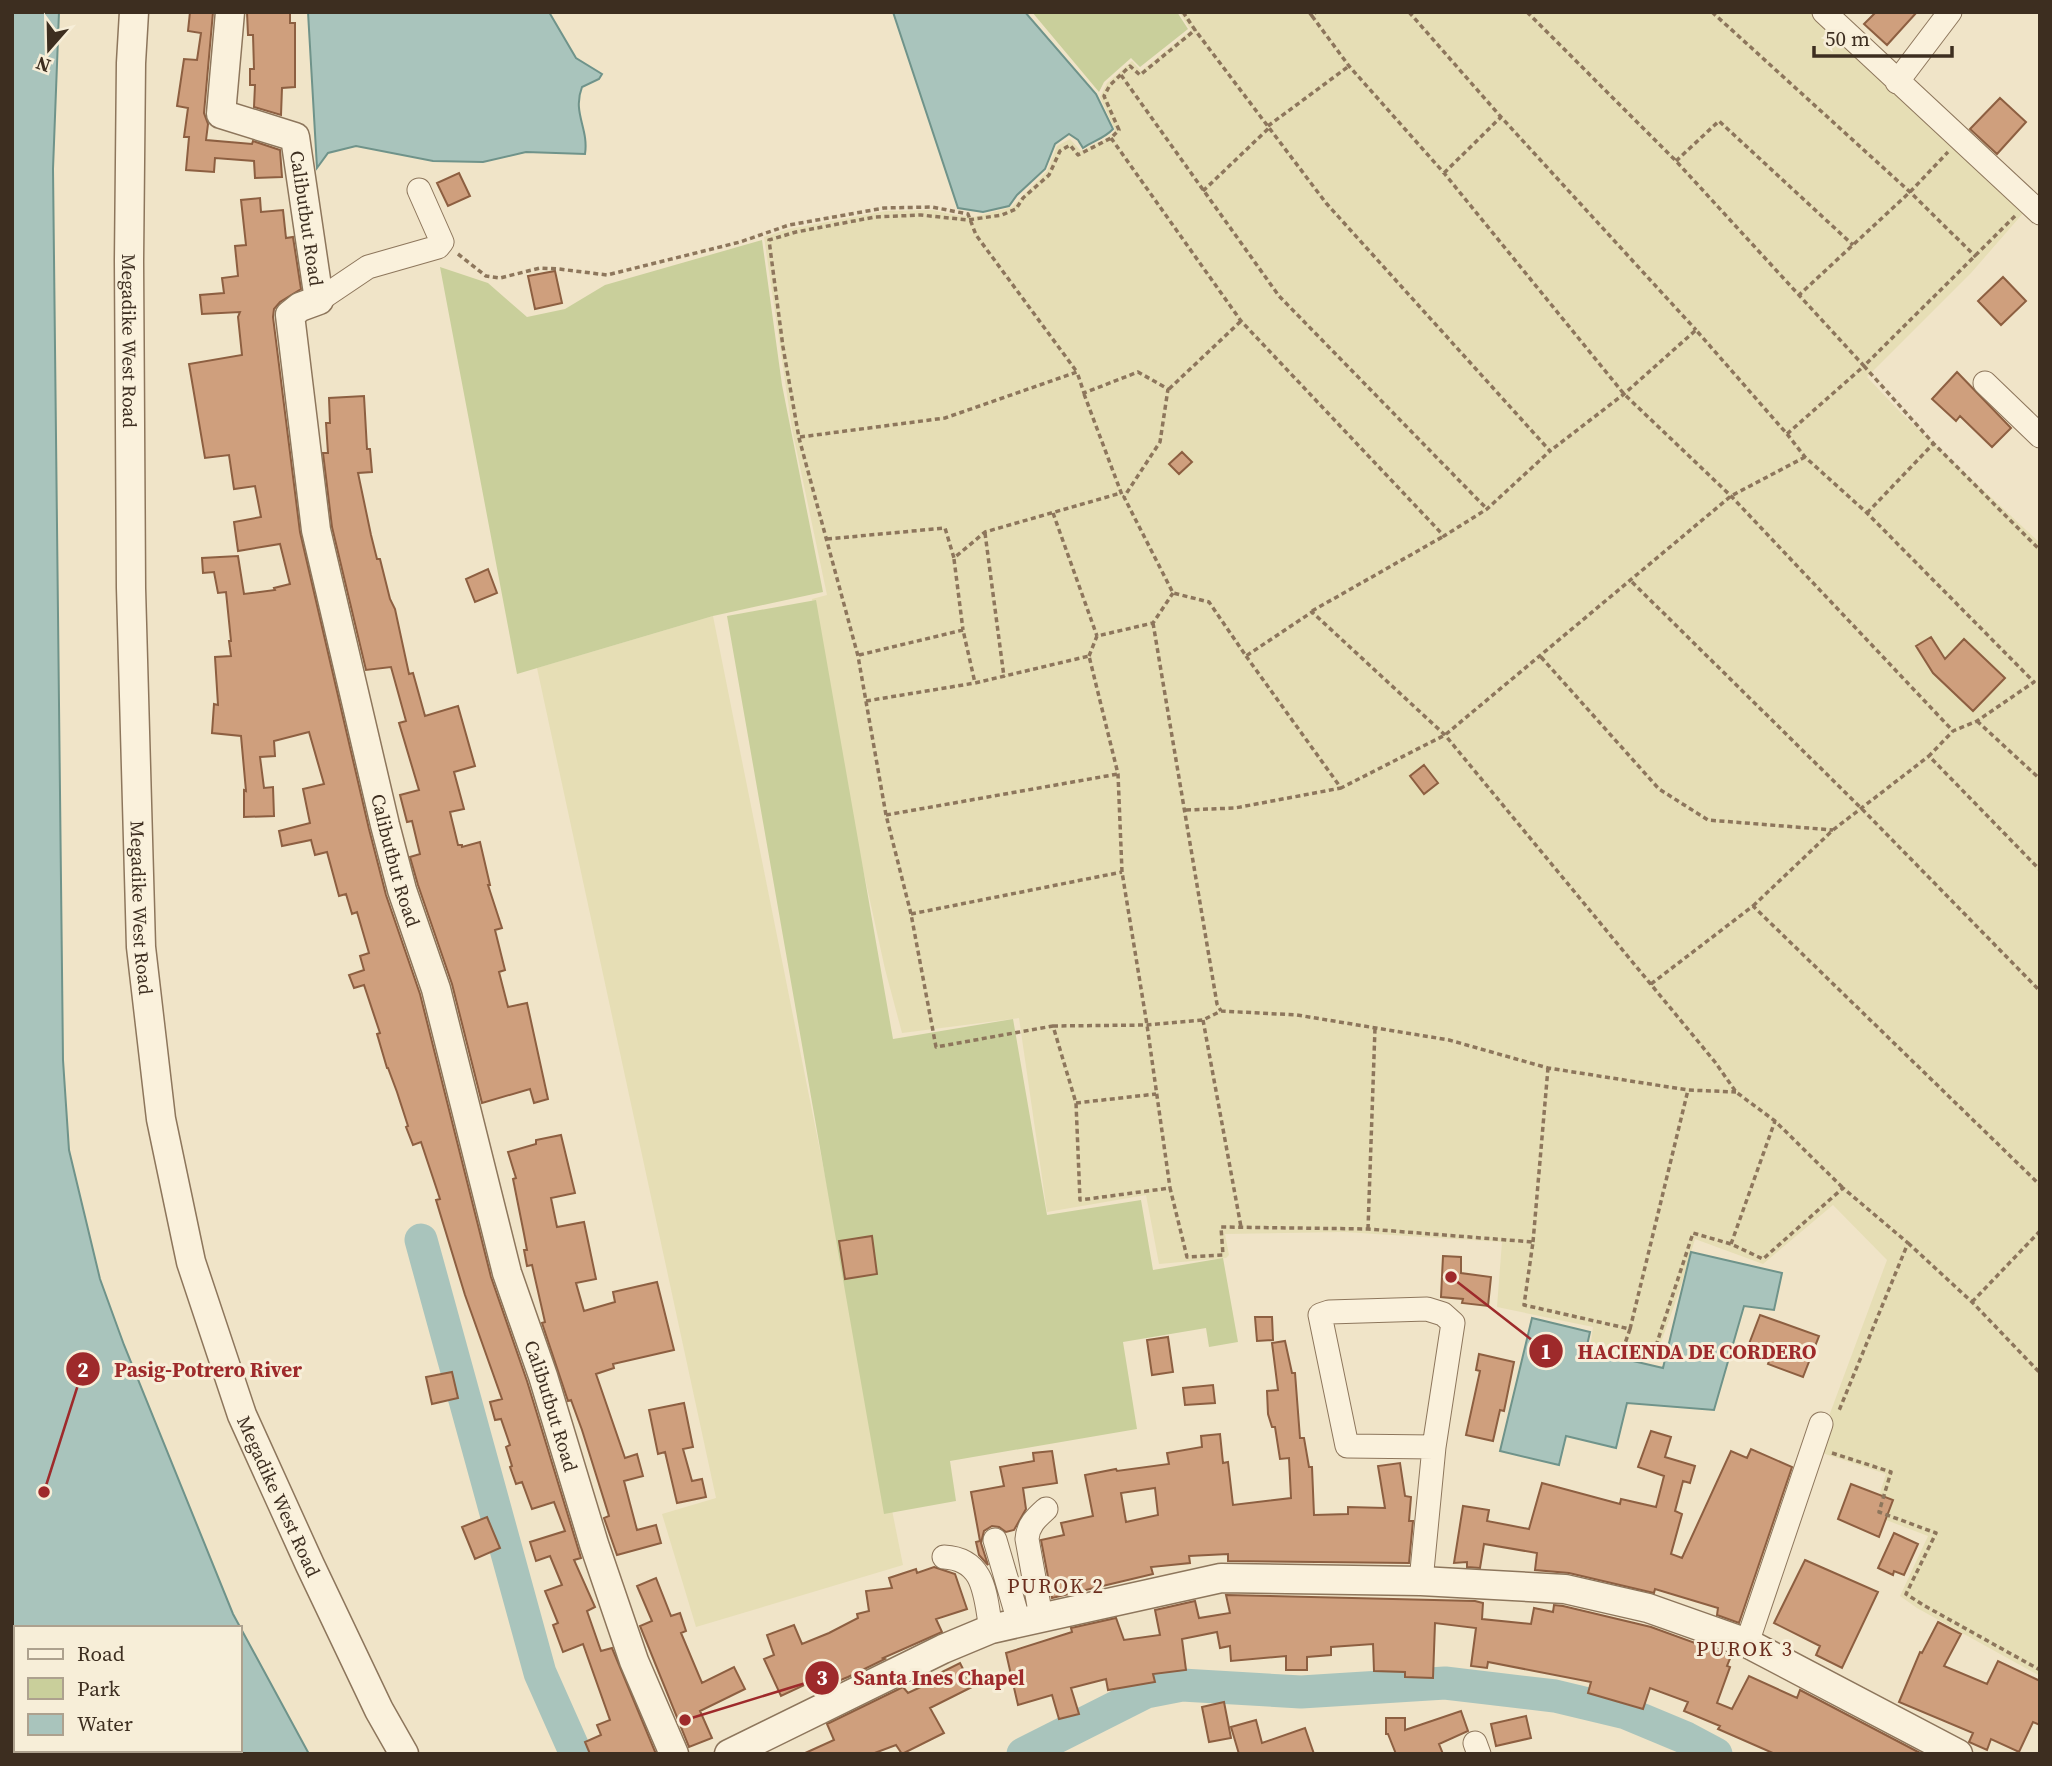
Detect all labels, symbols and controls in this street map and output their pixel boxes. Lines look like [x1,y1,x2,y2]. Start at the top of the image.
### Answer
north arrow [14,14,84,84]
scale bar [1814,14,1952,58]
text: 50 m [1825,24,1870,53]
text: N [32,50,54,80]
street label: Calibutbut Road [284,149,330,288]
street label: Megadike West Road [116,254,143,428]
street label: Calibutbut Road [365,791,427,930]
street label: Megadike West Road [124,820,159,996]
callout: HACIENDA DE CORDERO [1529,1330,1831,1372]
street label: Calibutbut Road [518,1337,584,1475]
text: 1 [1540,1337,1552,1366]
text: HACIENDA DE CORDERO [1577,1337,1817,1366]
callout: Pasig-Potrero River [65,1348,316,1390]
text: 2 [77,1355,89,1384]
text: Pasig-Potrero River [114,1355,302,1384]
street label: Megadike West Road [231,1412,327,1581]
district label: PUROK 2 [1007,1571,1105,1600]
legend [14,1626,242,1752]
district label: PUROK 3 [1696,1634,1794,1663]
text: Road [77,1639,125,1668]
callout: Santa Ines Chapel [805,1657,1039,1699]
text: 3 [816,1663,828,1692]
text: Santa Ines Chapel [853,1663,1025,1692]
text: Park [77,1674,121,1703]
text: Water [77,1709,133,1738]

